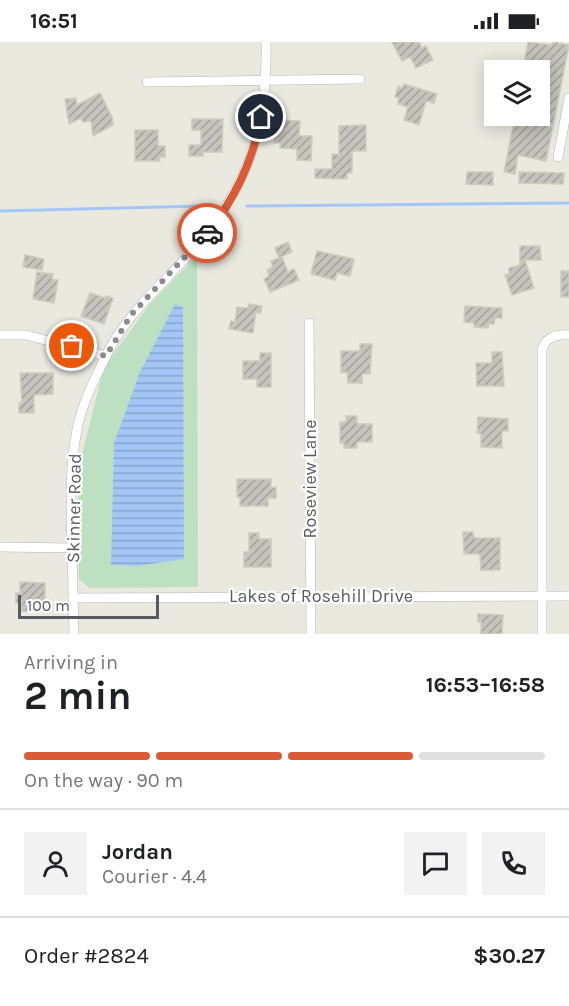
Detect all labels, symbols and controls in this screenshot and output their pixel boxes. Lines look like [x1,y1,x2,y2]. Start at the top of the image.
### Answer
text: 16:51 [30,8,78,34]
map controls [484,60,550,126]
button: layers [484,60,550,126]
pin [235,91,286,142]
icon: home [244,100,277,133]
courier [177,203,237,263]
icon: car [191,217,224,250]
pin [46,320,97,371]
icon: bag [55,329,88,362]
street label: Roseview Lane [299,420,321,538]
street label: Skinner Road [62,453,86,563]
street label: Lakes of Rosehill Drive [229,585,413,607]
scale bar [18,592,159,620]
text: 100 m [27,596,70,615]
text: Arriving in [24,651,118,674]
text: 16:53–16:58 [426,672,545,698]
text: 2 min [24,673,132,719]
text: On the way · 90 m [24,769,183,792]
button: person [24,832,87,895]
button: chat [404,832,467,895]
button: phone [482,832,545,895]
text: Jordan [102,839,173,865]
text: Courier · 4.4 [102,865,207,888]
text: Order #2824 [24,943,149,969]
text: $30.27 [473,943,545,969]

